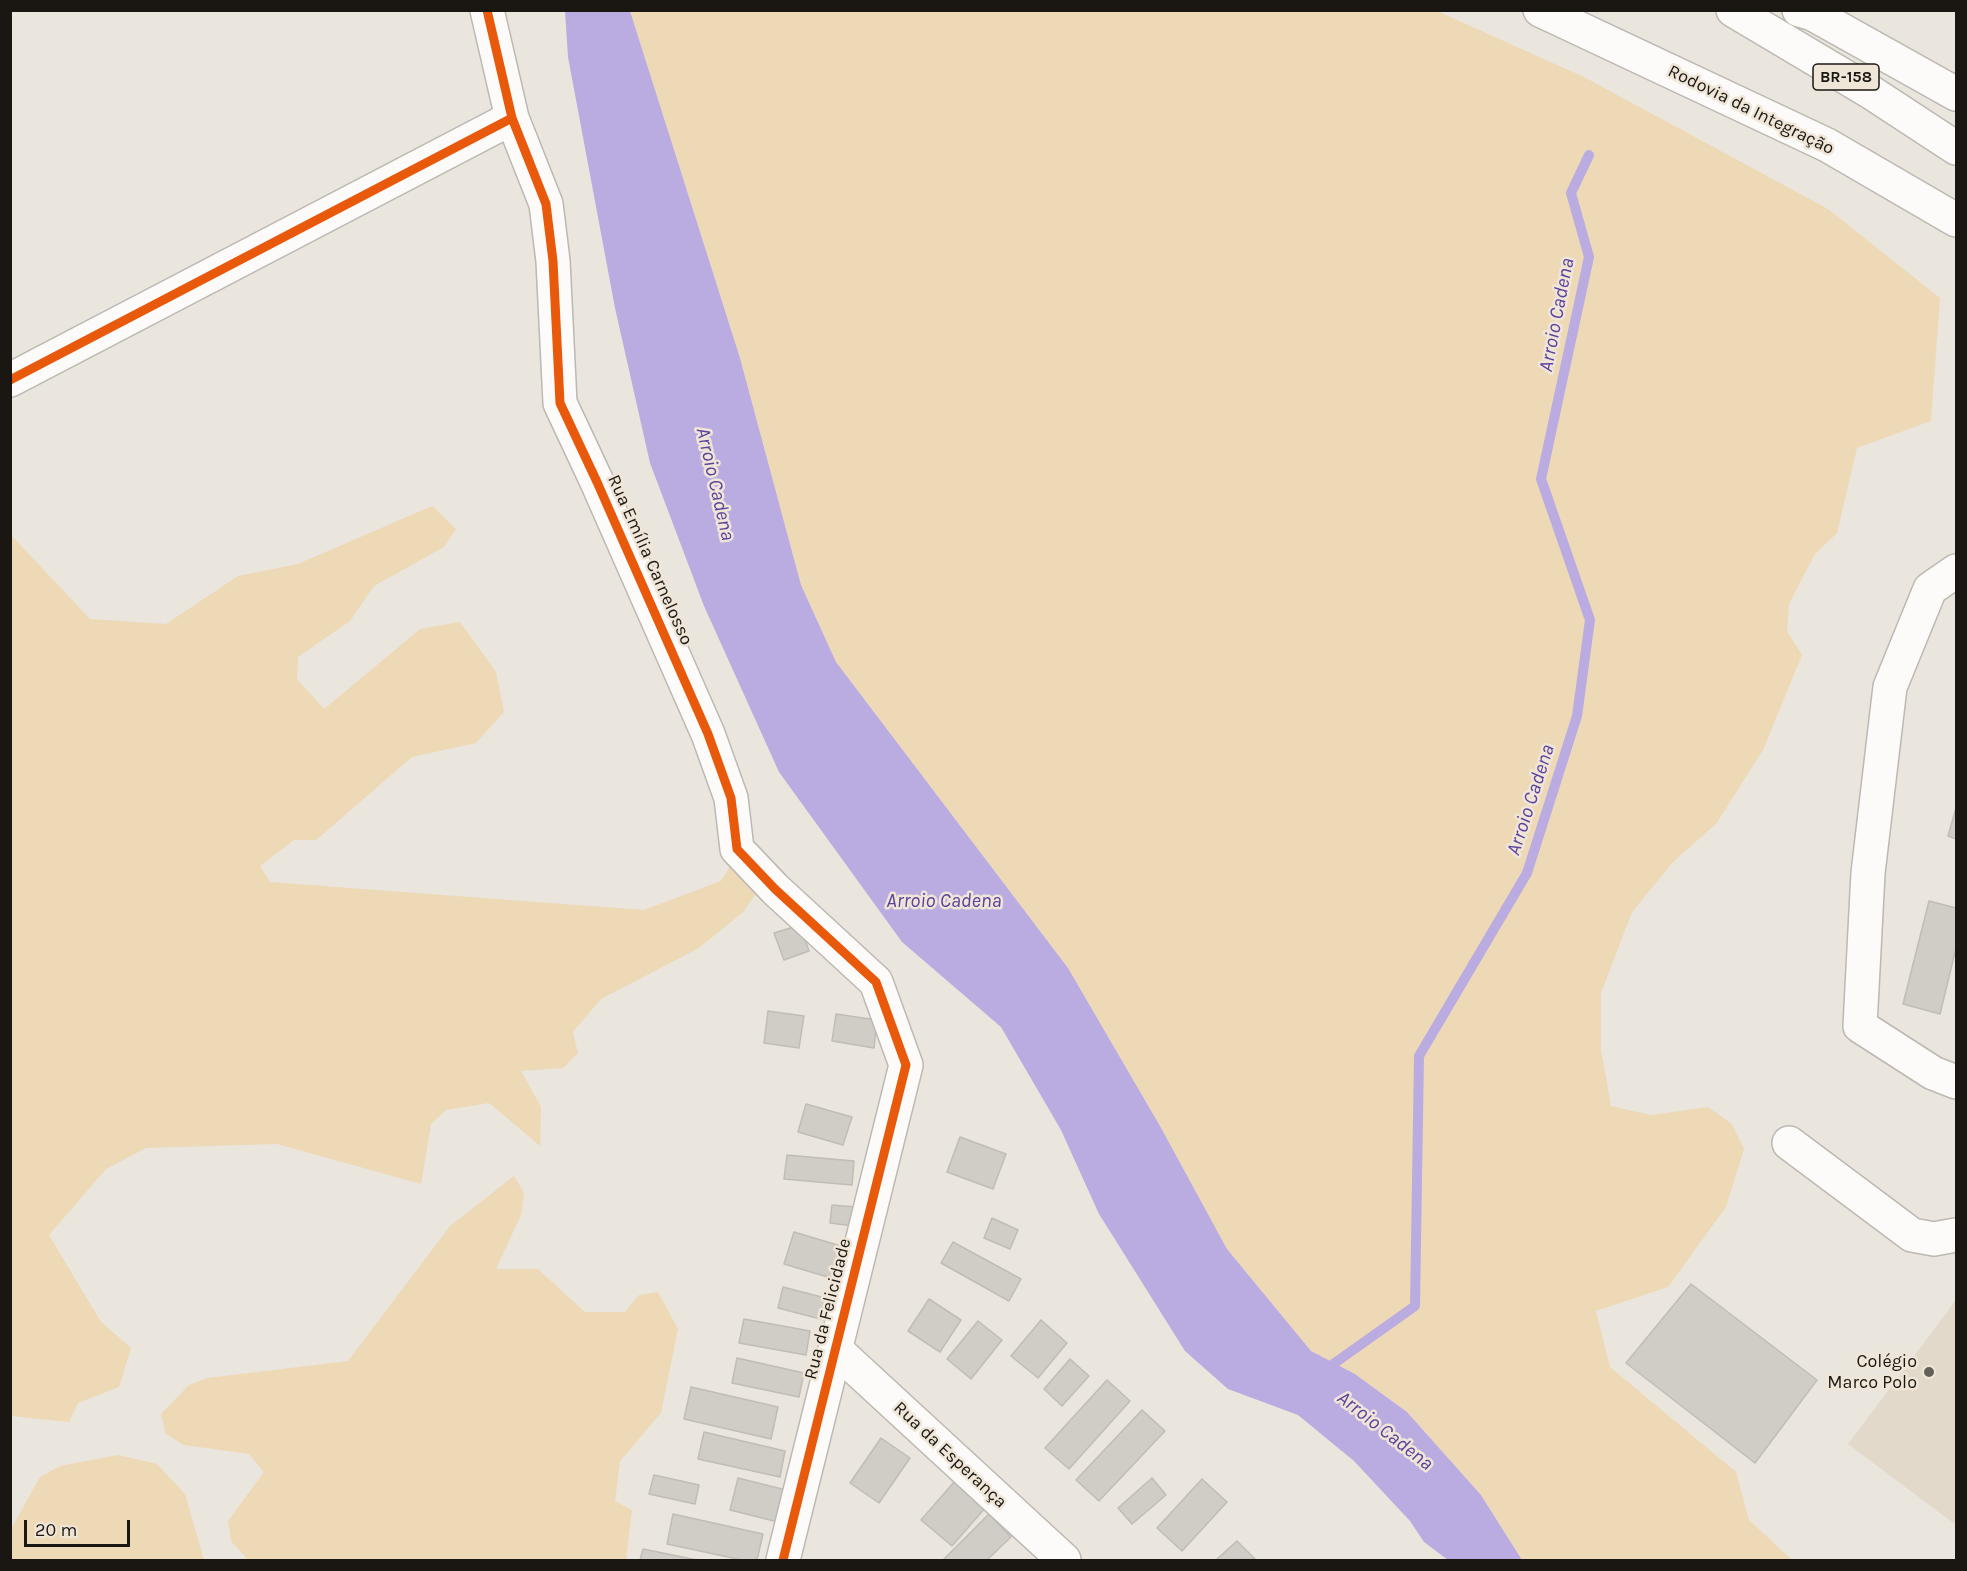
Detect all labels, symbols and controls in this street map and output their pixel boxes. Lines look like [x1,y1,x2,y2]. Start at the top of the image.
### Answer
street label: Rodovia da Integração [1664,60,1838,160]
road number: BR-158 [1813,64,1879,90]
water label: Arroio Cadena [1534,256,1580,374]
water label: Arroio Cadena [690,425,740,543]
street label: Rua Emília Carnelosso [603,471,697,649]
water label: Arroio Cadena [1502,741,1560,859]
water label: Arroio Cadena [886,889,1002,913]
street label: Rua da Felicidade [800,1236,856,1382]
place label: Colégio Marco Polo [1827,1351,1917,1394]
marker: Colégio Marco Polo [1922,1365,1936,1379]
water label: Arroio Cadena [1332,1386,1438,1476]
street label: Rua da Esperança [889,1397,1011,1513]
scale bar [27,1508,134,1546]
text: 20 m [35,1519,77,1541]

